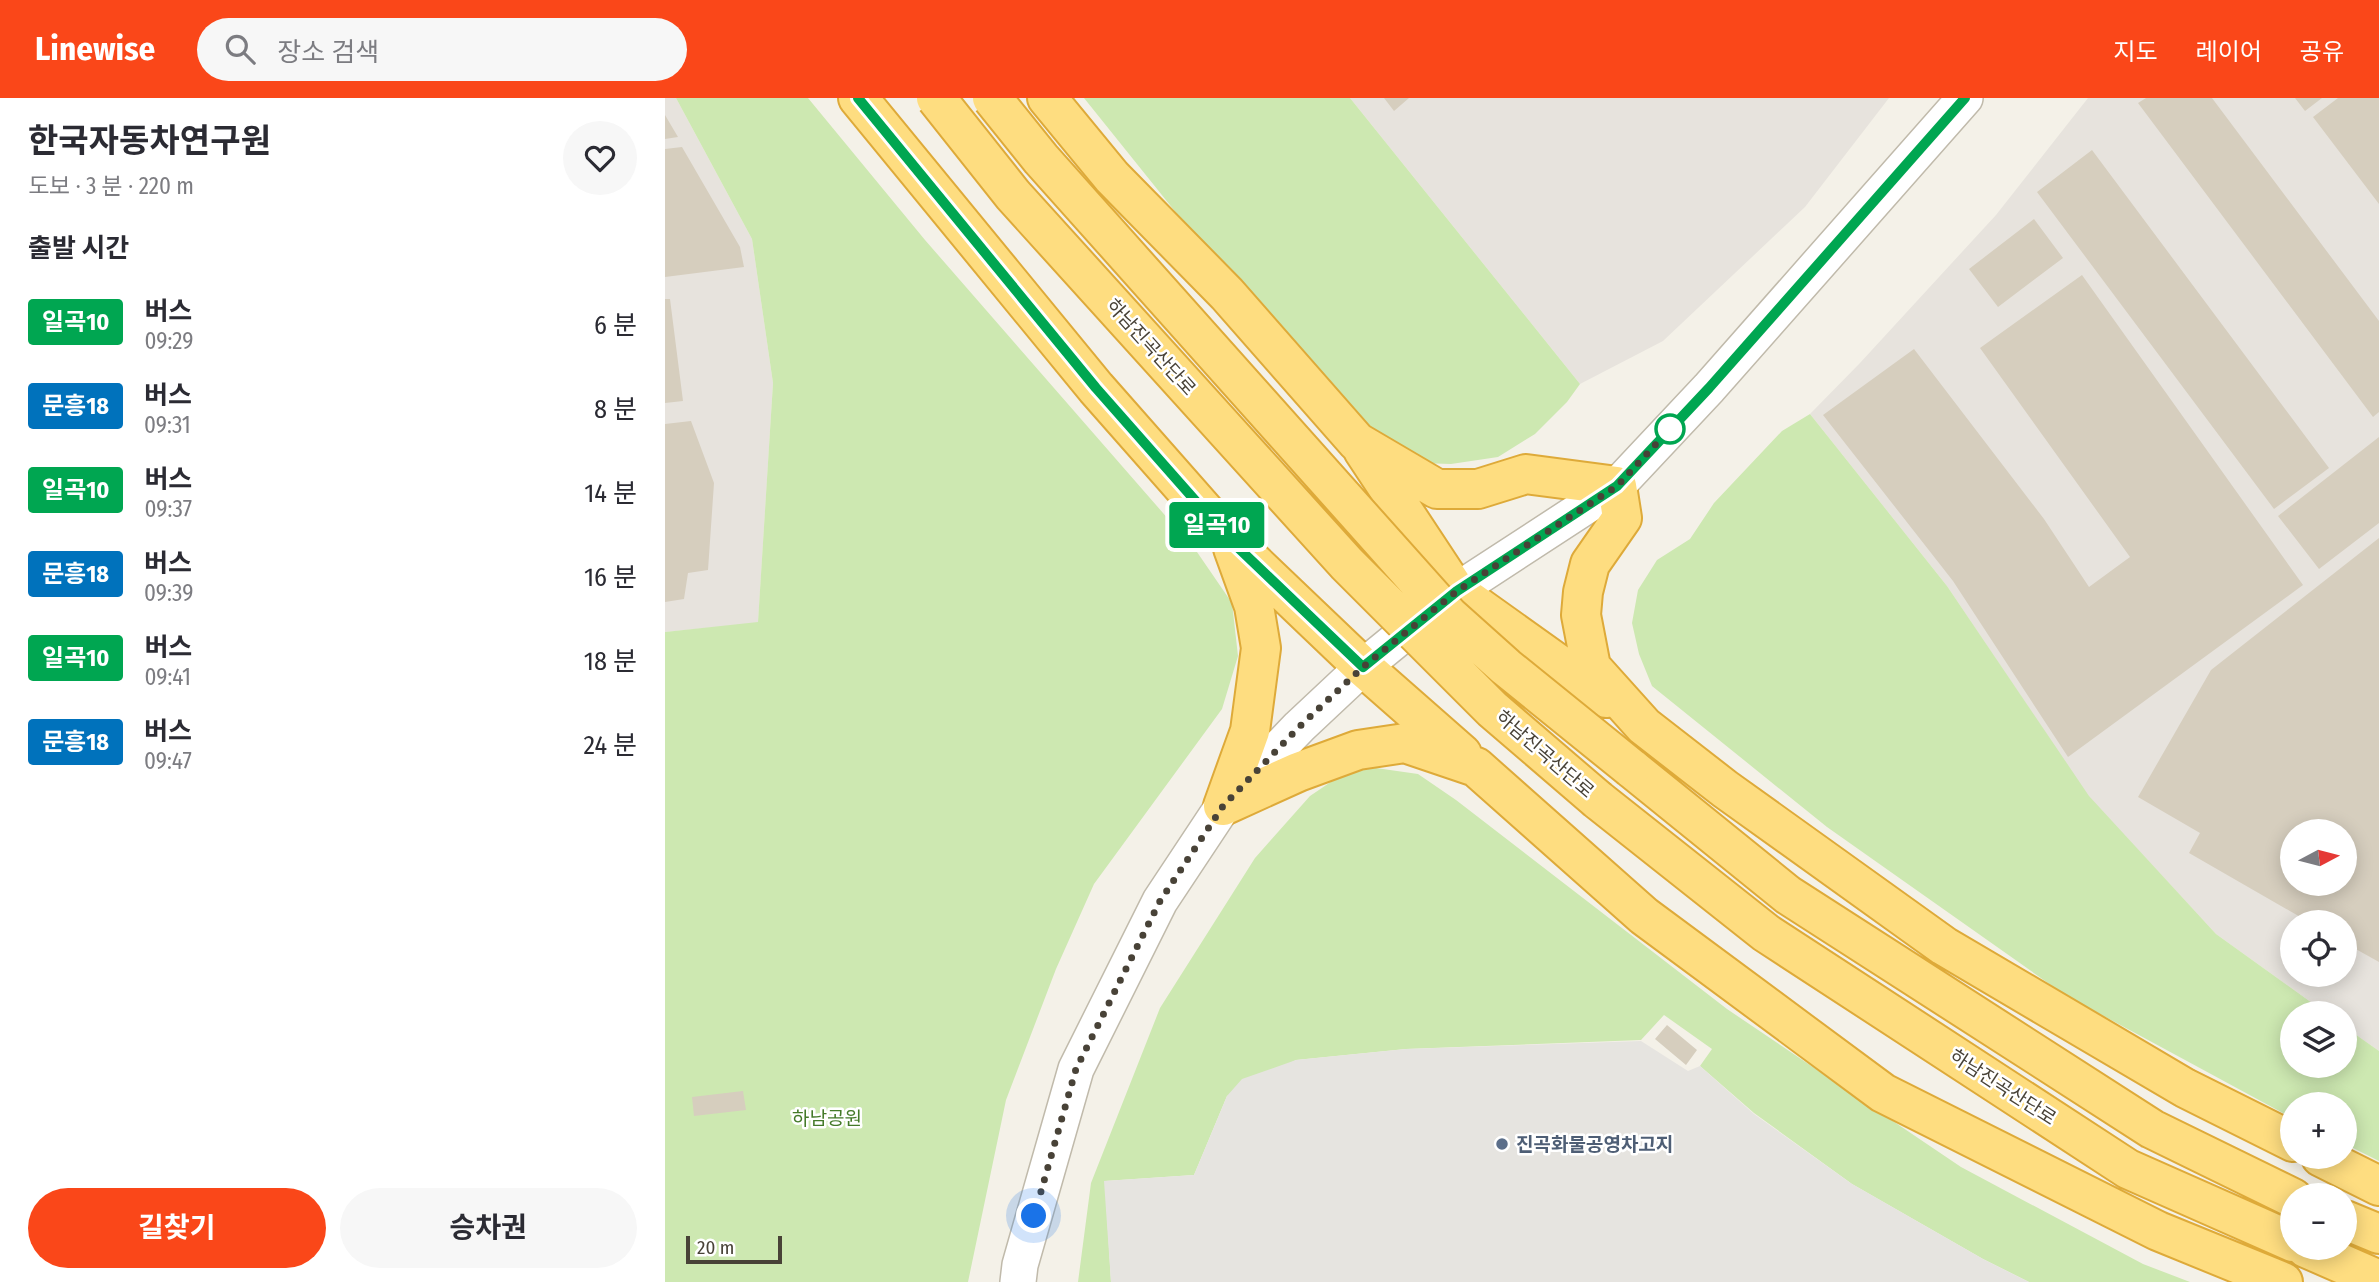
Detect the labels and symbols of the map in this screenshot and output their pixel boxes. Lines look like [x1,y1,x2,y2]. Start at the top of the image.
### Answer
street label: 하남진곡산단로 [1102,294,1200,400]
unlabelled marker [1655,414,1685,444]
line badge: 일곡10 [1168,502,1266,548]
street label: 하남진곡산단로 [1491,705,1599,803]
north arrow [2280,819,2357,896]
street label: 하남진곡산단로 [1945,1044,2061,1130]
park label: 하남공원 [792,1107,862,1130]
place label: 진곡화물공영차고지 [1516,1133,1673,1156]
marker: 진곡화물공영차고지 [1494,1136,1510,1152]
your location [1016,1198,1051,1233]
scale bar [686,1233,782,1265]

